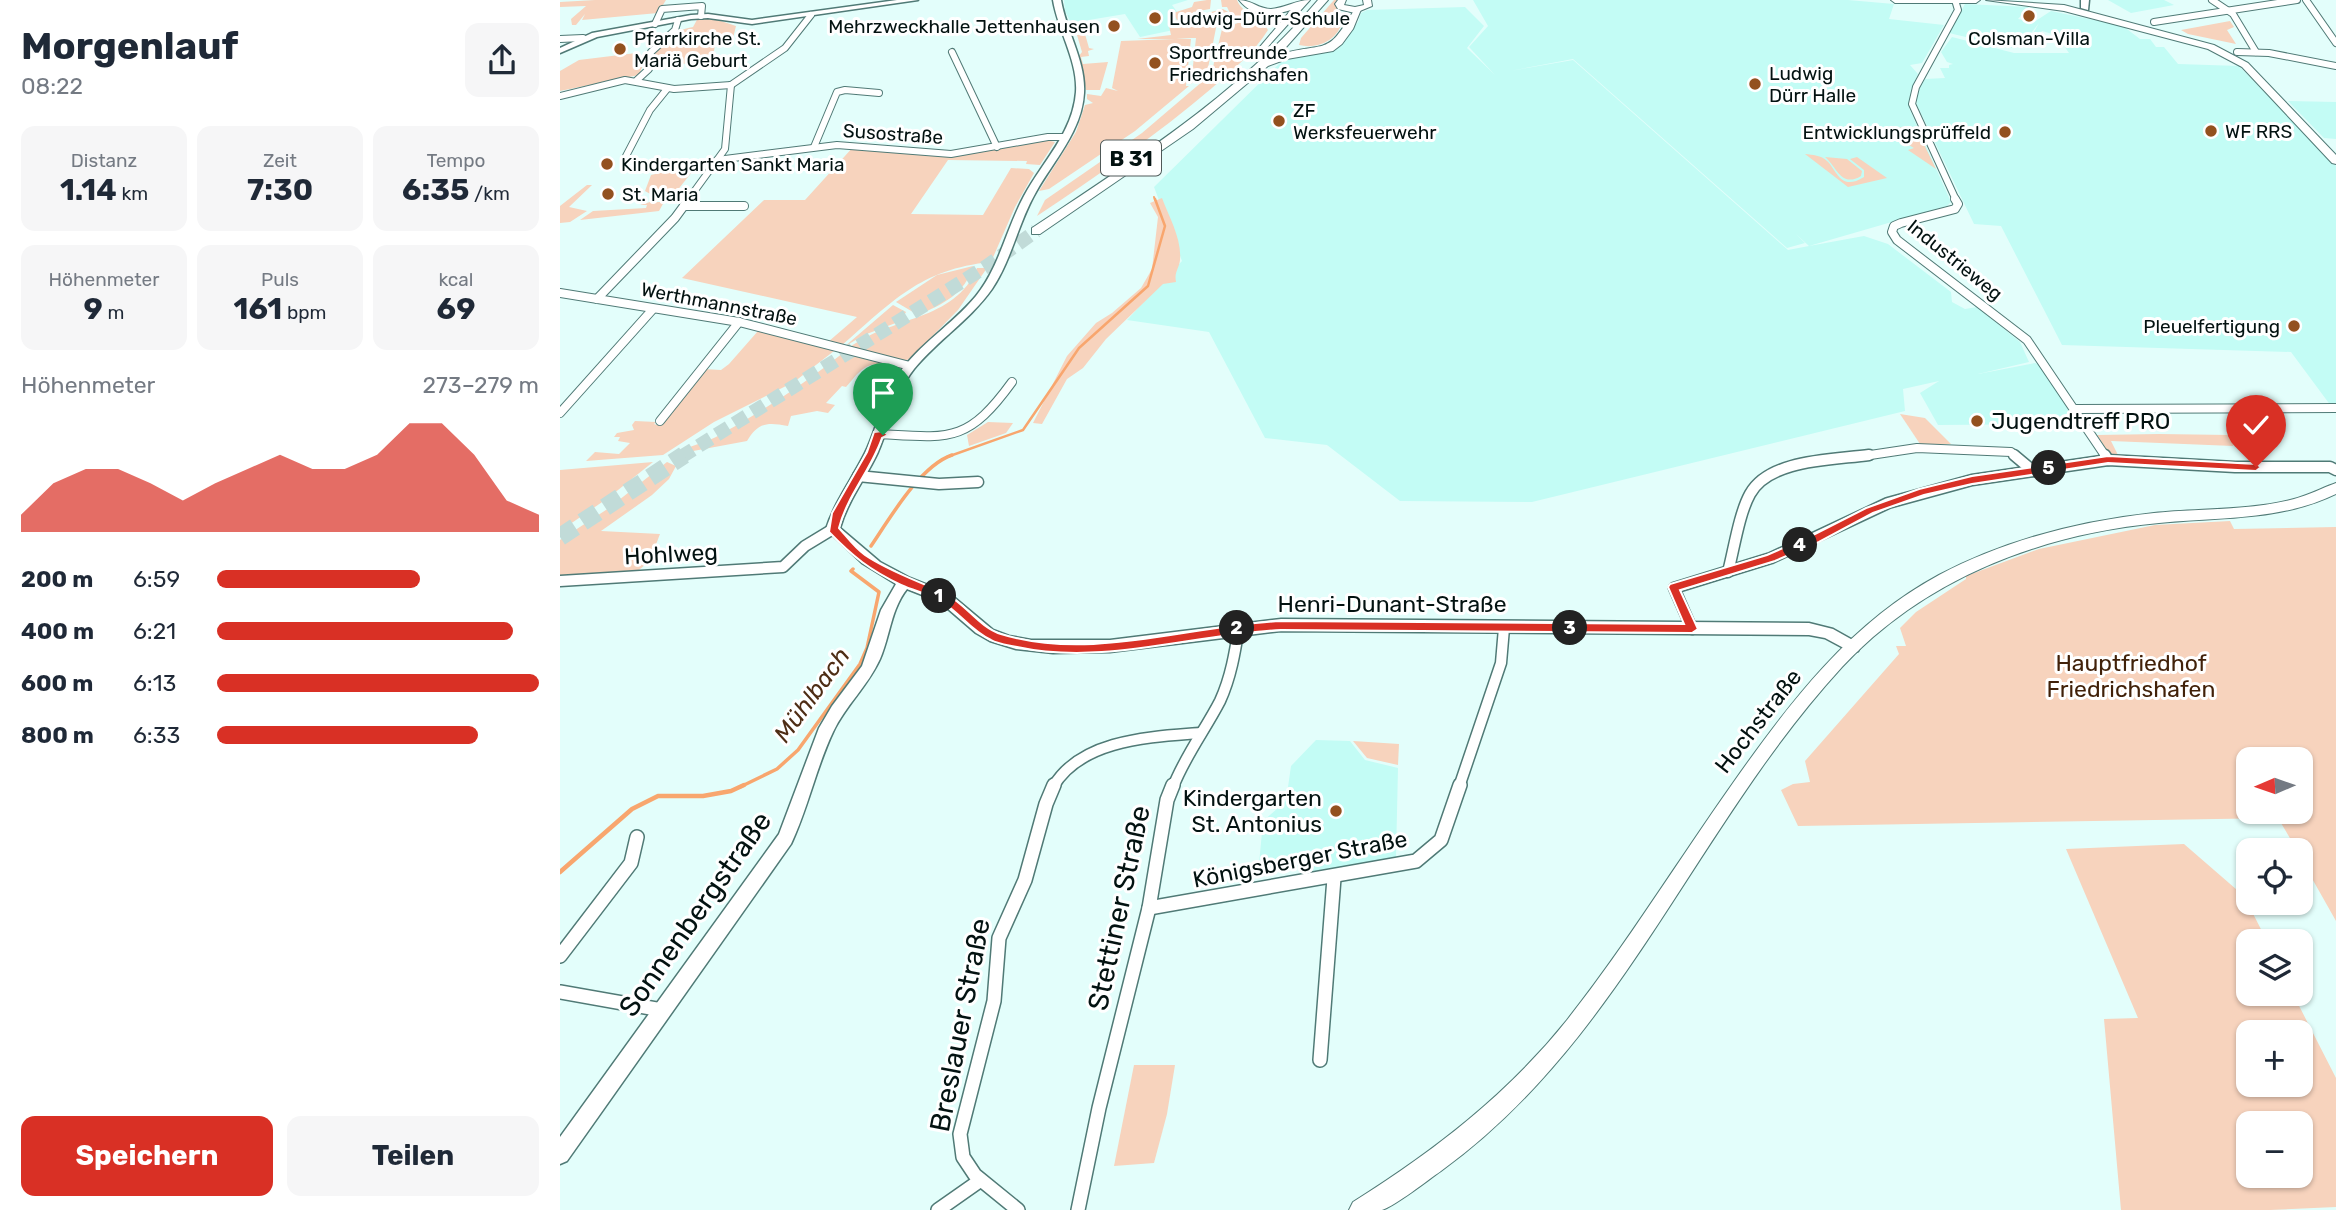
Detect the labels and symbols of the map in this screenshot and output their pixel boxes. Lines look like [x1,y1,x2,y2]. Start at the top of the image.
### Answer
place label: Ludwig-Dürr-Schule [1169,7,1350,30]
marker: Colsman-Villa [2021,8,2037,24]
marker: Ludwig-Dürr-Schule [1147,10,1163,26]
place label: Mehrzweckhalle Jettenhausen [828,15,1100,38]
marker: Mehrzweckhalle Jettenhausen [1106,18,1122,34]
place label: Pfarrkirche St. Mariä Geburt [634,27,761,72]
place label: Colsman-Villa [1968,27,2090,50]
marker: Pfarrkirche St. Mariä Geburt [612,41,628,57]
place label: Sportfreunde Friedrichshafen [1169,41,1308,86]
marker: Sportfreunde Friedrichshafen [1147,55,1163,71]
place label: Ludwig Dürr Halle [1769,62,1856,107]
marker: Ludwig Dürr Halle [1747,76,1763,92]
place label: ZF Werksfeuerwehr [1293,99,1437,144]
marker: ZF Werksfeuerwehr [1271,113,1287,129]
street label: Susostraße [842,119,944,149]
place label: WF RRS [2225,120,2292,143]
place label: Entwicklungsprüffeld [1802,121,1991,144]
marker: WF RRS [2203,123,2219,139]
marker: Entwicklungsprüffeld [1997,124,2013,140]
road number: B 31 [1101,140,1161,176]
place label: Kindergarten Sankt Maria [621,153,844,176]
marker: Kindergarten Sankt Maria [599,156,615,172]
place label: St. Maria [622,183,699,206]
marker: St. Maria [600,186,616,202]
street label: Industrieweg [1903,215,2007,305]
street label: Werthmannstraße [639,278,799,330]
place label: Pleuelfertigung [2143,315,2280,338]
marker: Pleuelfertigung [2286,318,2302,334]
pin [853,363,913,435]
pin [2226,395,2286,467]
place label: Jugendtreff PRO [1991,407,2170,435]
marker: Jugendtreff PRO [1969,413,1985,429]
pin: 5 [2032,450,2066,486]
pin: 4 [1782,528,1818,562]
street label: Hohlweg [623,538,719,570]
pin: 1 [922,578,956,614]
street label: Henri-Dunant-Straße [1277,590,1507,618]
pin: 2 [1220,610,1254,646]
pin: 3 [1552,610,1588,646]
water label: Mühlbach [768,642,856,748]
park label: Hauptfriedhof Friedrichshafen [2047,649,2215,703]
street label: Hochstraße [1709,663,1807,779]
north arrow [2236,747,2314,824]
place label: Kindergarten St. Antonius [1183,784,1322,838]
street label: Stettiner Straße [1081,803,1157,1013]
marker: Kindergarten St. Antonius [1328,803,1344,819]
street label: Sonnenbergstraße [612,805,778,1023]
street label: Königsberger Straße [1190,824,1410,894]
street label: Breslauer Straße [923,915,997,1135]

